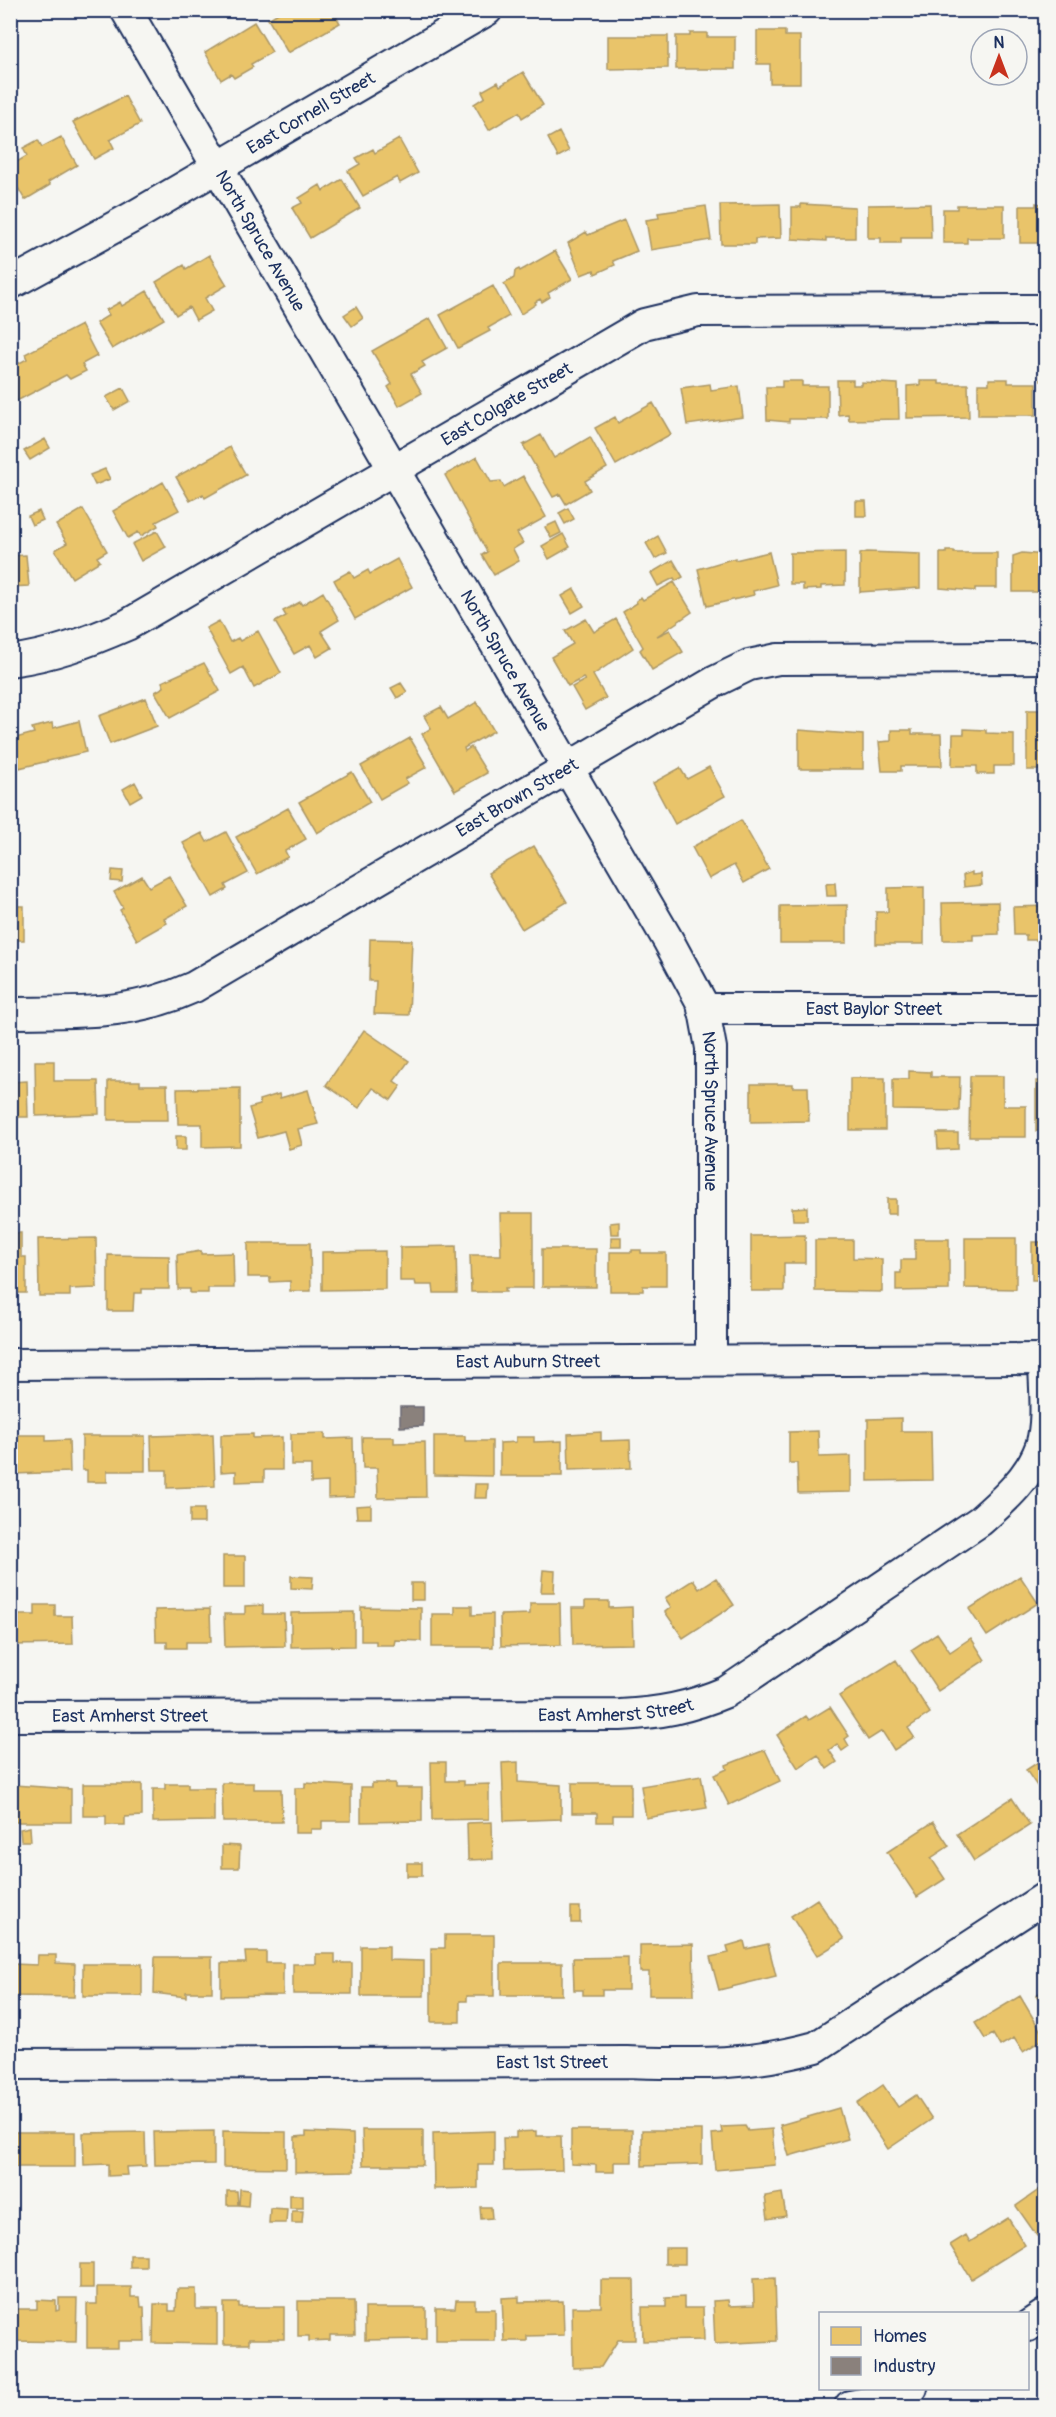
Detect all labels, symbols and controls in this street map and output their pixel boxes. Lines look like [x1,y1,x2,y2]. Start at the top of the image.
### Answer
north arrow [969,27,1029,87]
text: N [994,33,1005,53]
street label: East Cornell Street [243,67,380,160]
street label: North Spruce Avenue [210,166,310,316]
street label: East Colgate Street [437,357,577,452]
street label: North Spruce Avenue [455,586,555,736]
street label: East Brown Street [452,753,583,843]
street label: East Baylor Street [806,998,943,1021]
street label: North Spruce Avenue [696,1029,722,1191]
street label: East Auburn Street [456,1350,601,1374]
street label: East Amherst Street [538,1693,697,1727]
street label: East Amherst Street [52,1705,209,1728]
street label: East 1st Street [496,2051,609,2074]
legend [819,2312,1029,2390]
text: Homes [873,2325,926,2348]
text: Industry [873,2355,936,2378]

